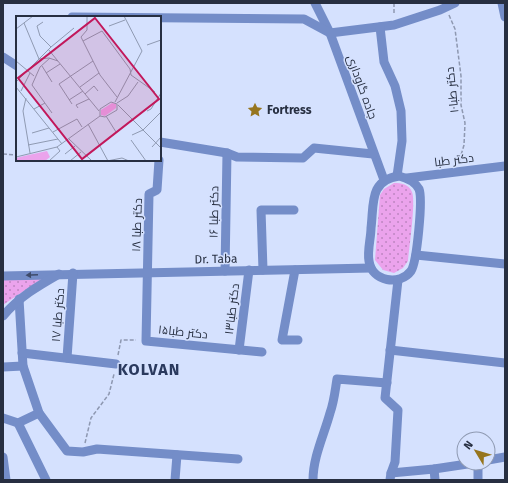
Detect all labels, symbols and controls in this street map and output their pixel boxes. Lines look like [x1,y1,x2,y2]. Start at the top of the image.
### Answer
inset map [16,16,161,161]
street label: جاده گاوداری [344,53,380,121]
street label: دکتر طبا۱۰ [443,66,461,114]
place icon: Fortress [246,101,264,119]
place label: Fortress [267,103,312,117]
street label: دکتر طبا [433,151,475,169]
street label: دکتر طبا ۱۶ [207,186,221,238]
street label: دکتر طبا ۱۸ [129,198,145,252]
street label: Dr. Taba [194,252,238,266]
one-way arrow [26,271,38,278]
street label: دکتر طبا۱۳ [222,282,242,335]
street label: دکتر طبا ۱۷ [49,287,67,342]
street label: دکتر طبا۱۵ [157,322,209,342]
district label: KOLVAN [118,360,180,379]
north arrow [456,431,496,471]
text: N [461,438,476,452]

